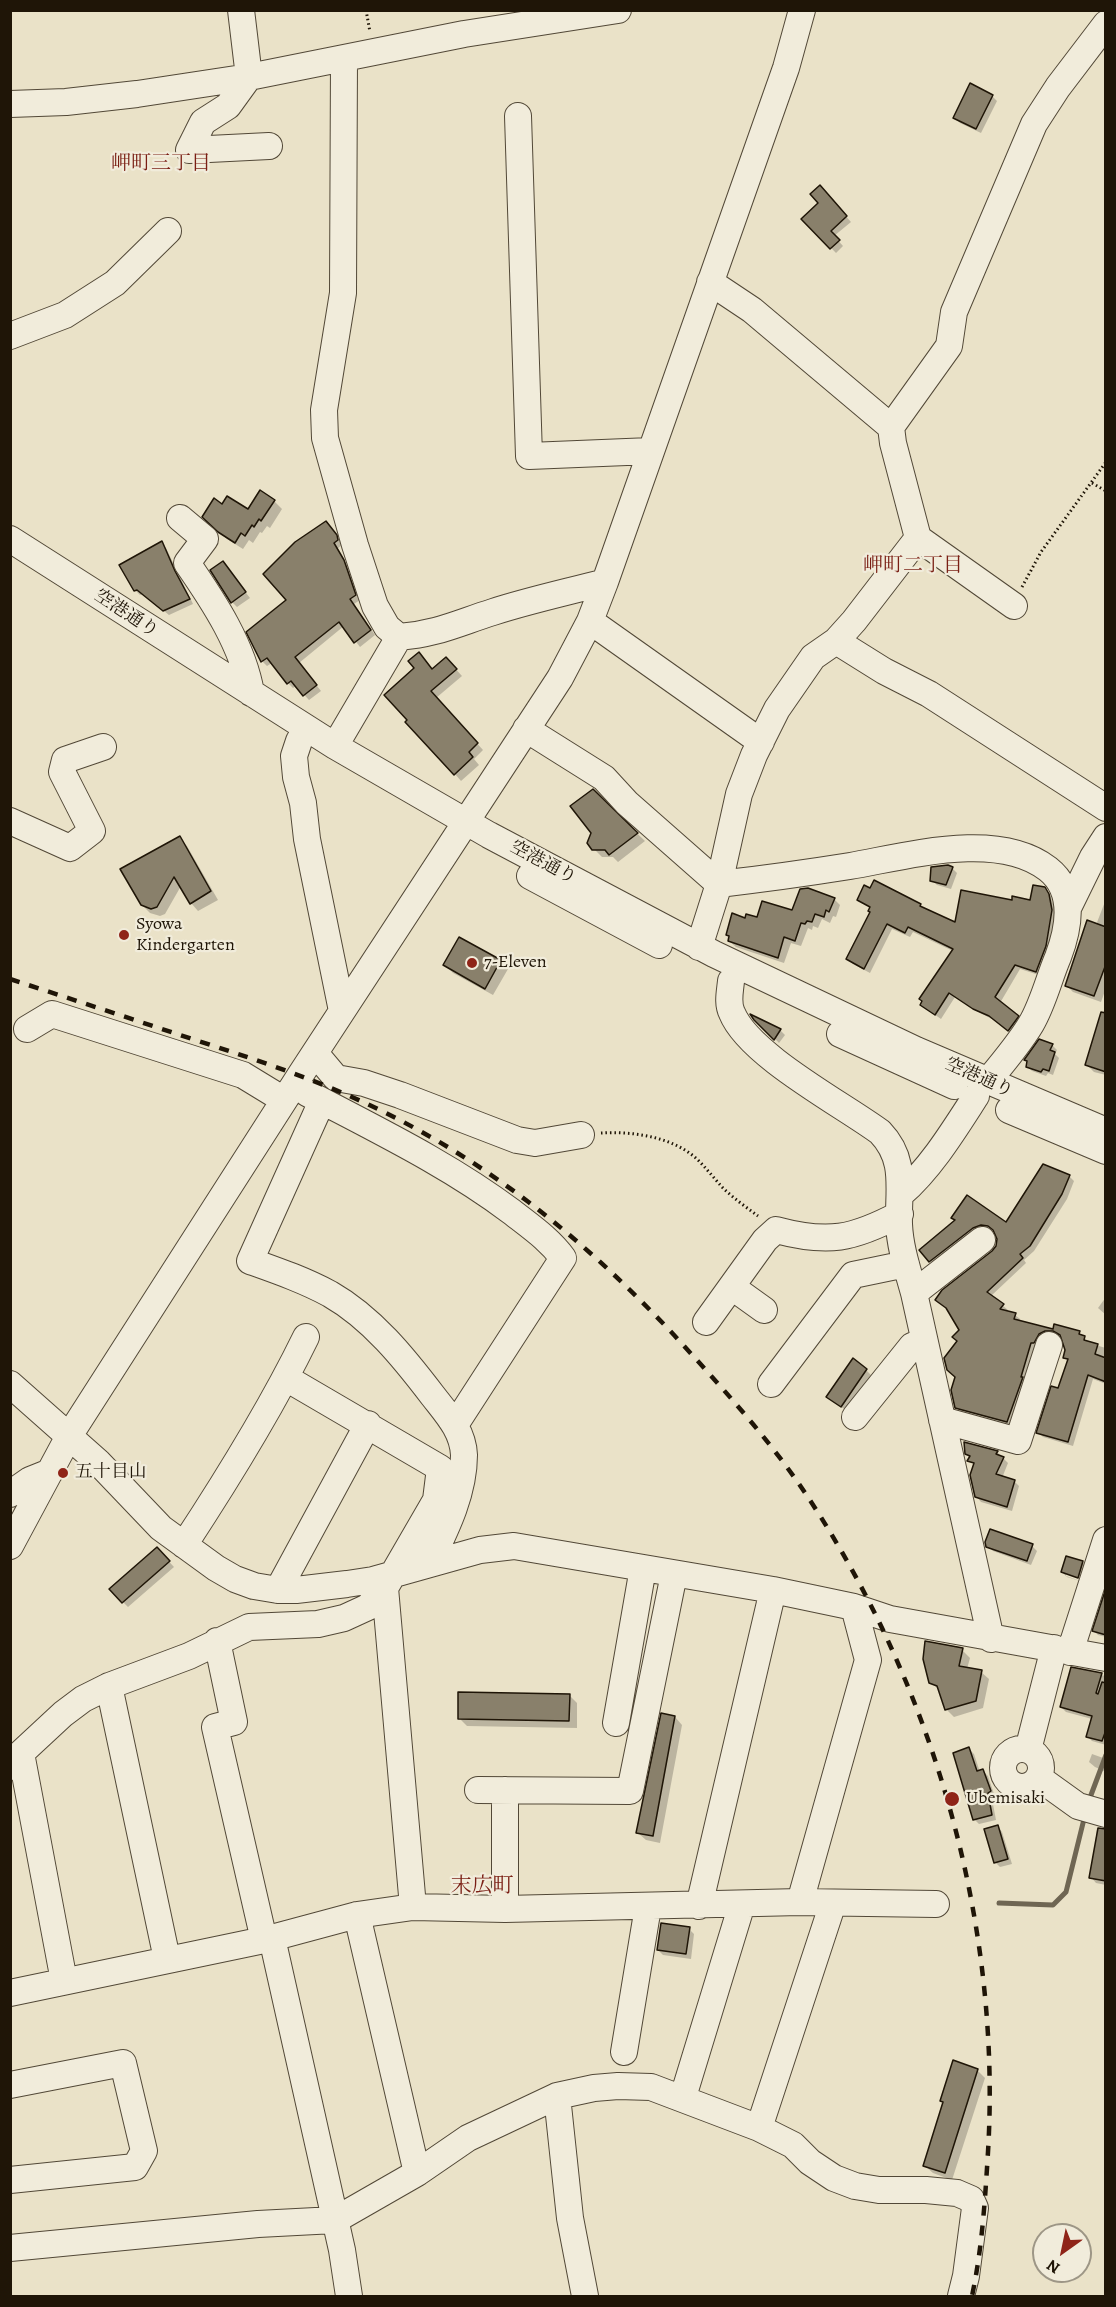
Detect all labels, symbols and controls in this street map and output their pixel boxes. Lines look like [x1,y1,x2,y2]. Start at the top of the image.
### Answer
district label: 岬町三丁目 [111,152,211,176]
district label: 岬町二丁目 [863,554,963,578]
street label: 空港通り [90,585,162,643]
street label: 空港通り [506,837,580,889]
place label: Syowa Kindergarten [136,914,235,956]
marker: Syowa Kindergarten [117,928,131,942]
place label: 7-Eleven [484,952,547,974]
marker: 7-Eleven [465,956,479,970]
street label: 空港通り [942,1053,1016,1103]
place label: 五十目山 [75,1462,147,1484]
marker: 五十目山 [56,1466,70,1480]
place label: Ubemisaki [966,1788,1045,1810]
marker: Ubemisaki [943,1790,961,1808]
district label: 末広町 [451,1874,513,1900]
north arrow [1032,2223,1092,2283]
text: N [1042,2254,1064,2279]

